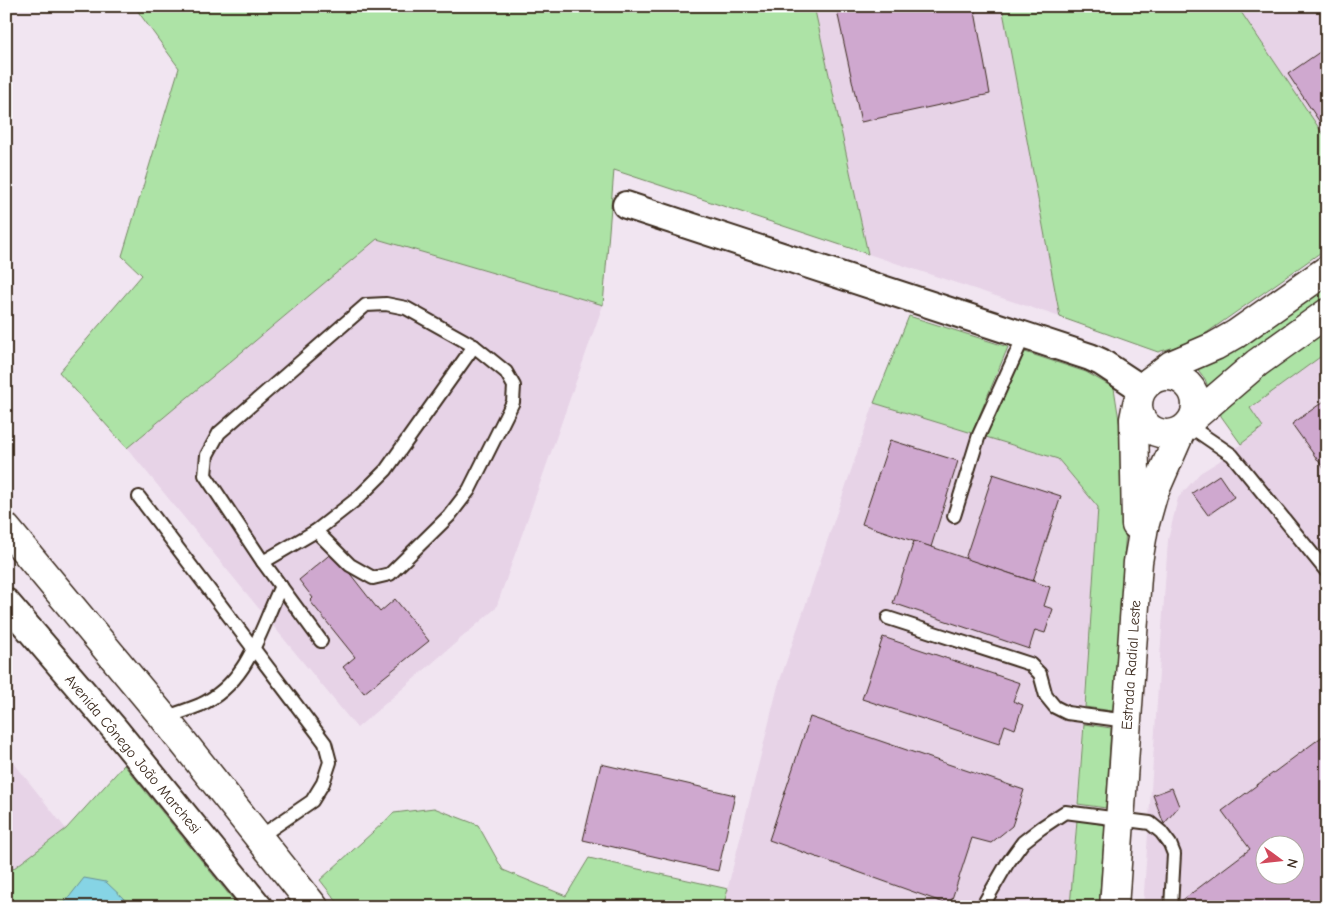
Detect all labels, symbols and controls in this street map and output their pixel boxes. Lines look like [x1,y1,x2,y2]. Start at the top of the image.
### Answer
street label: Estrada Radial Leste [1117,599,1145,730]
street label: Avenida Cônego João Marchesi [61,671,205,837]
north arrow [1256,836,1306,886]
text: N [1283,857,1301,870]

